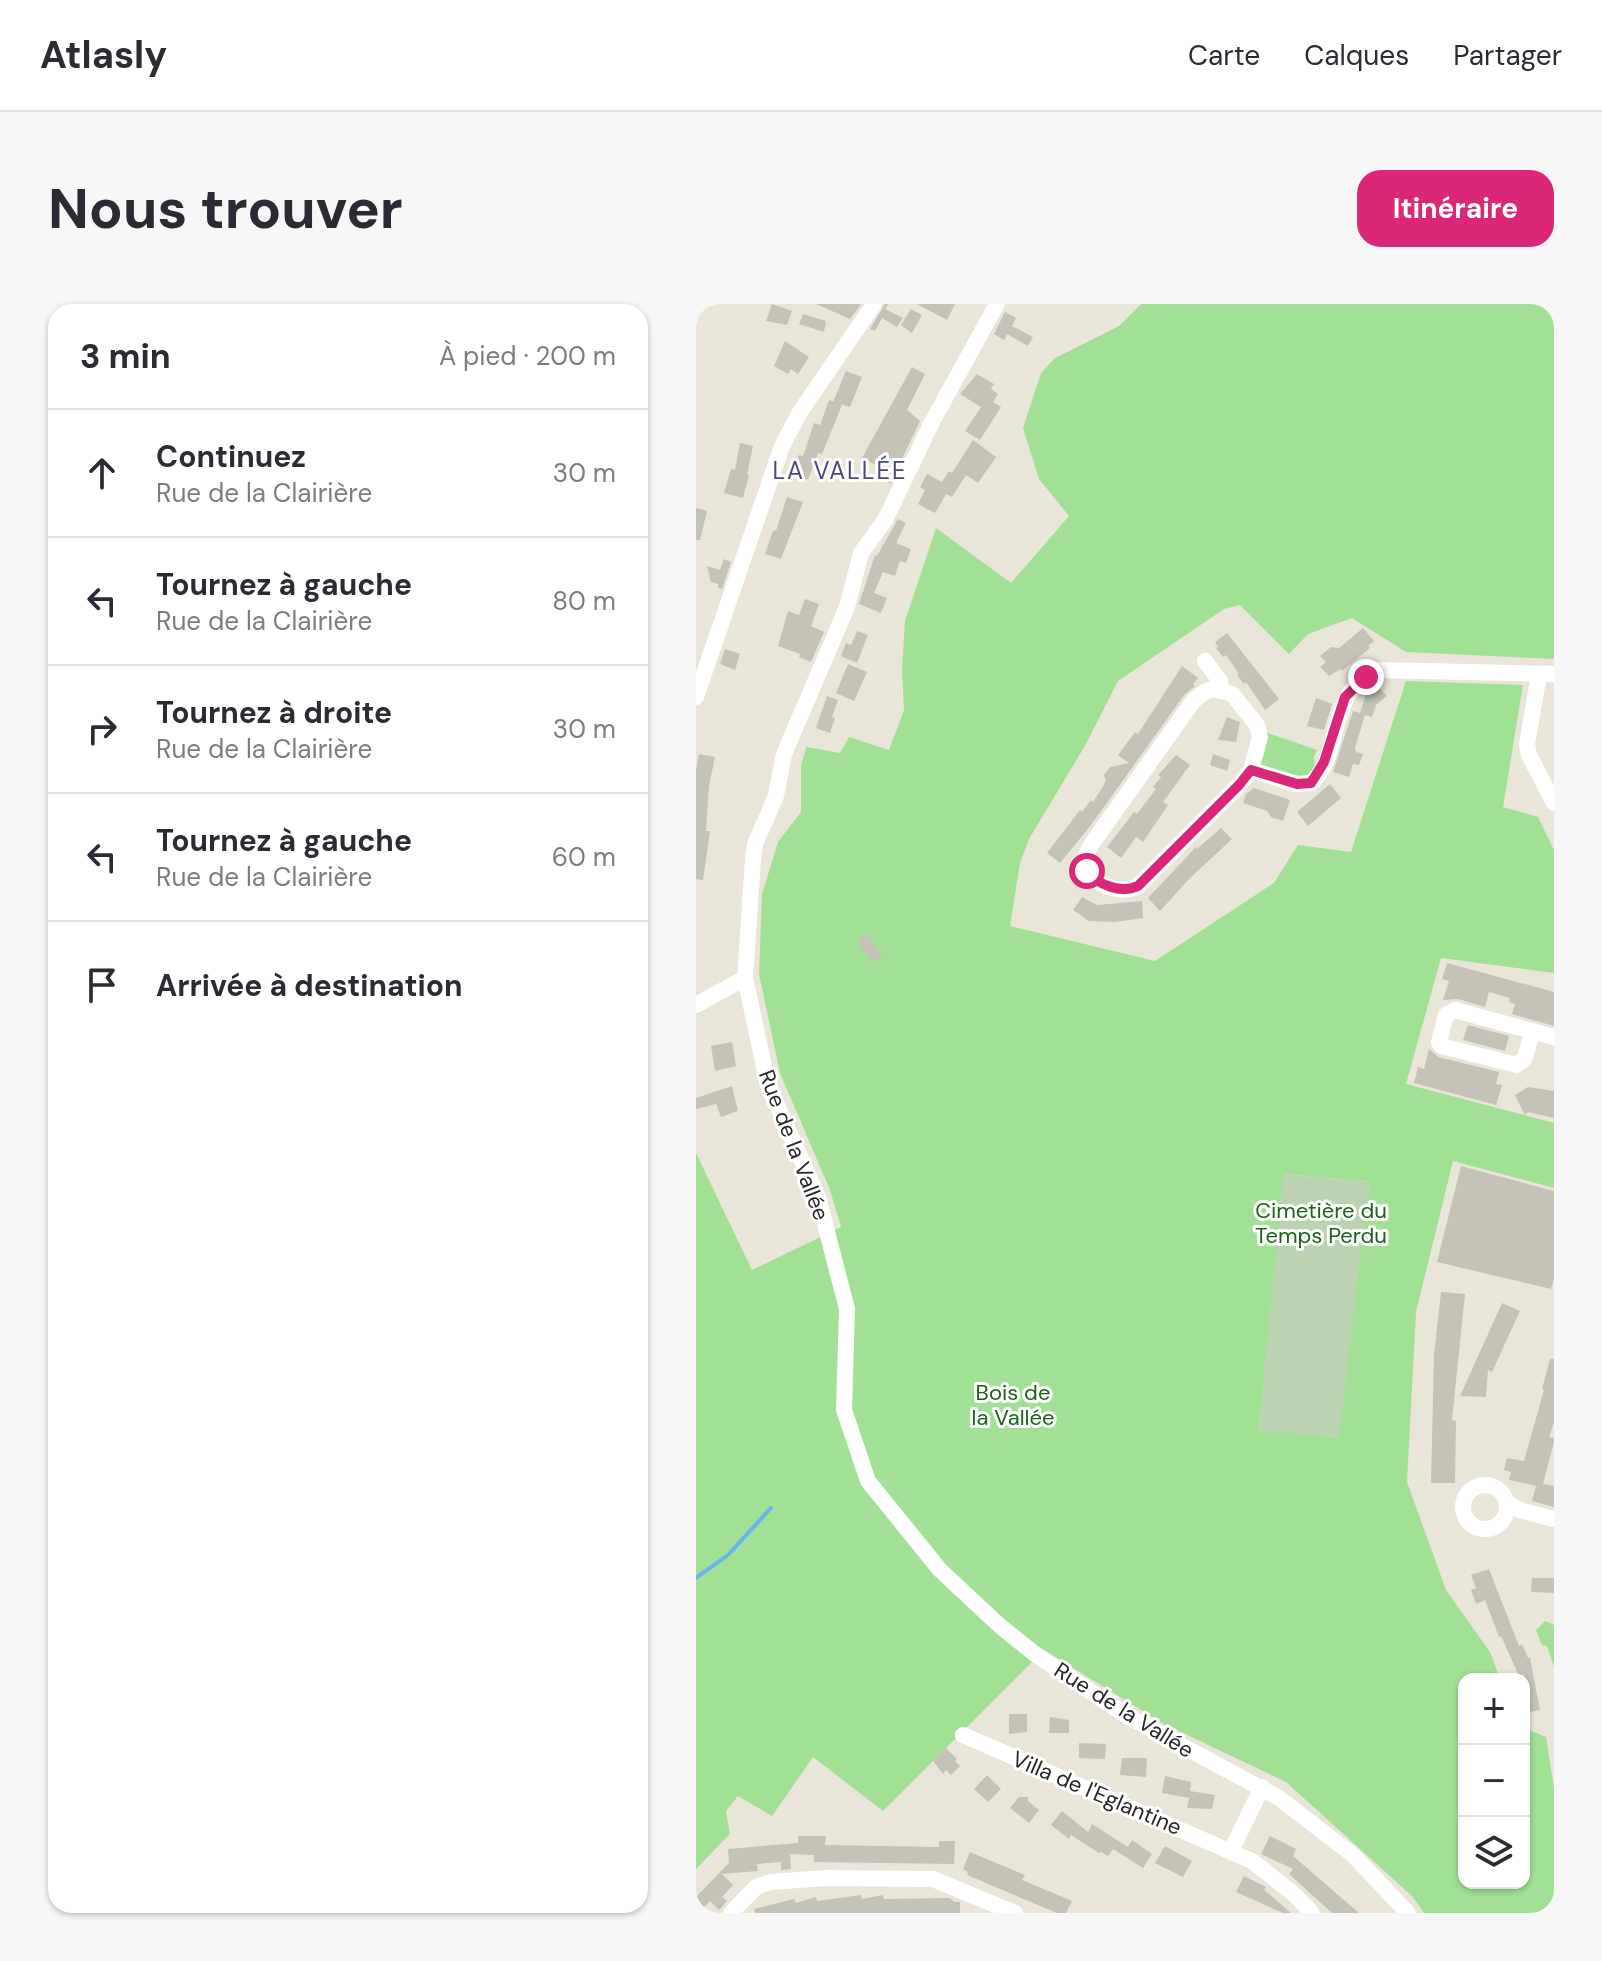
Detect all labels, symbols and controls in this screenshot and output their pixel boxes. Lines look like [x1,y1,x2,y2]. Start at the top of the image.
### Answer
text: Atlasly [40,30,167,80]
text: Carte [1188,37,1260,74]
text: Calques [1304,37,1409,74]
text: Partager [1453,37,1562,74]
button: Itinéraire [1357,170,1554,247]
text: Nous trouver [48,172,403,245]
text: 3 min [80,334,171,379]
text: À pied · 200 m [439,339,616,373]
text: Continuez [156,437,306,476]
icon: ahead [80,451,124,495]
district label: LA VALLÉE [772,455,908,486]
text: 30 m [553,456,616,490]
text: Rue de la Clairière [156,476,372,510]
text: Tournez à gauche [156,565,412,604]
icon: left [80,579,124,623]
text: 80 m [552,584,616,618]
text: Rue de la Clairière [156,604,372,638]
route end [1348,659,1384,695]
text: Tournez à droite [156,693,392,732]
icon: right [80,707,124,751]
text: 30 m [553,712,616,746]
text: Rue de la Clairière [156,732,372,766]
text: Tournez à gauche [156,821,412,860]
icon: left [80,835,124,879]
text: 60 m [552,840,616,874]
route start [1069,853,1105,889]
text: Rue de la Clairière [156,860,372,894]
icon: arrive [80,963,124,1007]
text: Arrivée à destination [156,966,462,1005]
street label: Rue de la Vallée [752,1066,836,1224]
park label: Cimetière du Temps Perdu [1255,1196,1387,1250]
park label: Bois de la Vallée [972,1378,1054,1432]
street label: Rue de la Vallée [1049,1656,1199,1764]
map controls [1458,1673,1530,1889]
button: + [1458,1673,1530,1745]
street label: Villa de l'Eglantine [1008,1744,1186,1842]
button: − [1458,1745,1530,1817]
button: layers [1458,1817,1530,1889]

